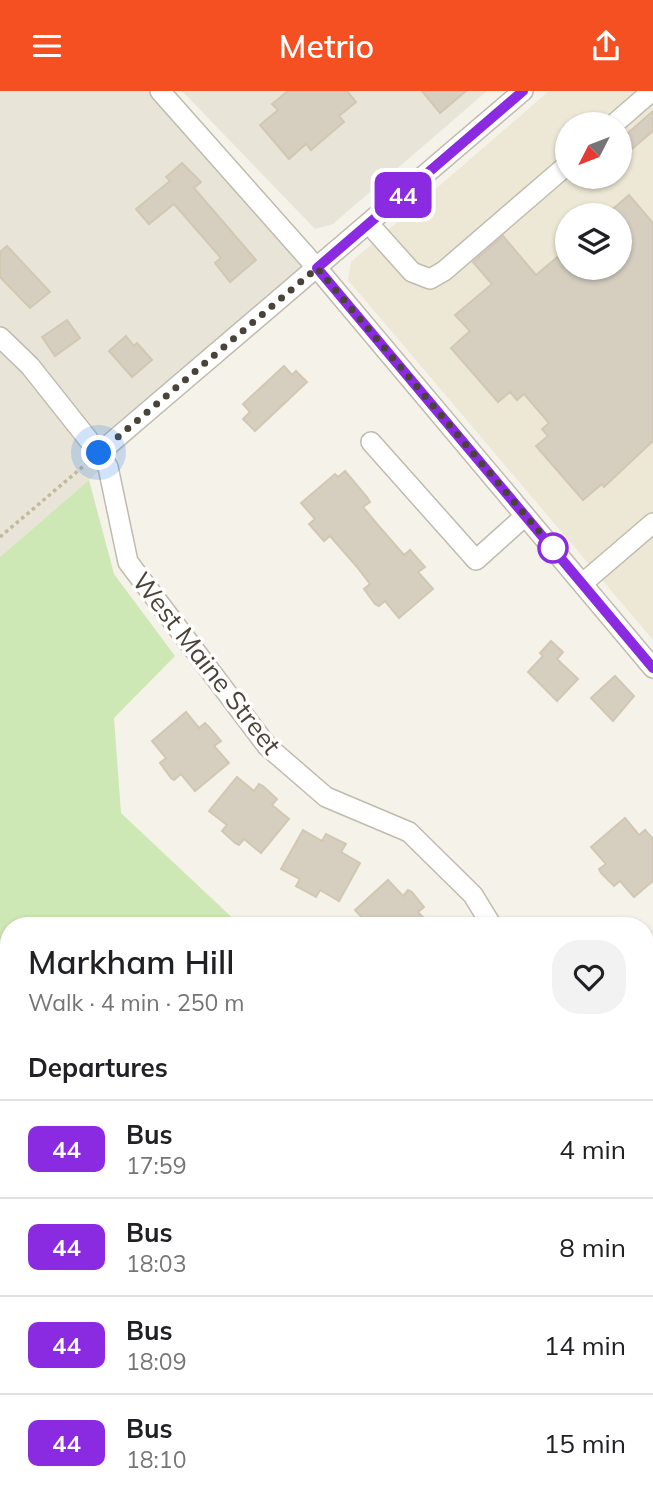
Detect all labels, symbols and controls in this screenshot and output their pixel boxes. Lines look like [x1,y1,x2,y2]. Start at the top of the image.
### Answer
text: Metrio [279,26,374,66]
icon: menu [28,27,66,65]
icon: share [587,27,625,65]
north arrow [555,112,632,189]
map controls [555,112,632,280]
line badge: 44 [372,172,434,218]
text: 44 [389,180,417,210]
button: layers [555,203,632,280]
your location [81,435,116,470]
unlabelled marker [538,533,568,563]
street label: West Maine Street [126,565,288,761]
button: heart [552,940,626,1014]
text: Markham Hill [28,941,234,982]
text: Walk · 4 min · 250 m [28,988,245,1017]
text: Departures [28,1051,168,1084]
text: Bus [126,1118,172,1151]
text: 4 min [559,1133,626,1166]
text: 44 [52,1134,81,1164]
text: 17:59 [126,1151,186,1180]
text: Bus [126,1216,172,1249]
text: 8 min [559,1231,626,1264]
text: 44 [52,1232,81,1262]
text: 18:03 [126,1249,186,1278]
text: Bus [126,1314,172,1347]
text: 14 min [544,1329,626,1362]
text: 44 [52,1330,81,1360]
text: 18:09 [126,1347,186,1376]
text: Bus [126,1412,172,1445]
text: 15 min [544,1427,626,1460]
text: 44 [52,1428,81,1458]
text: 18:10 [126,1445,186,1474]

